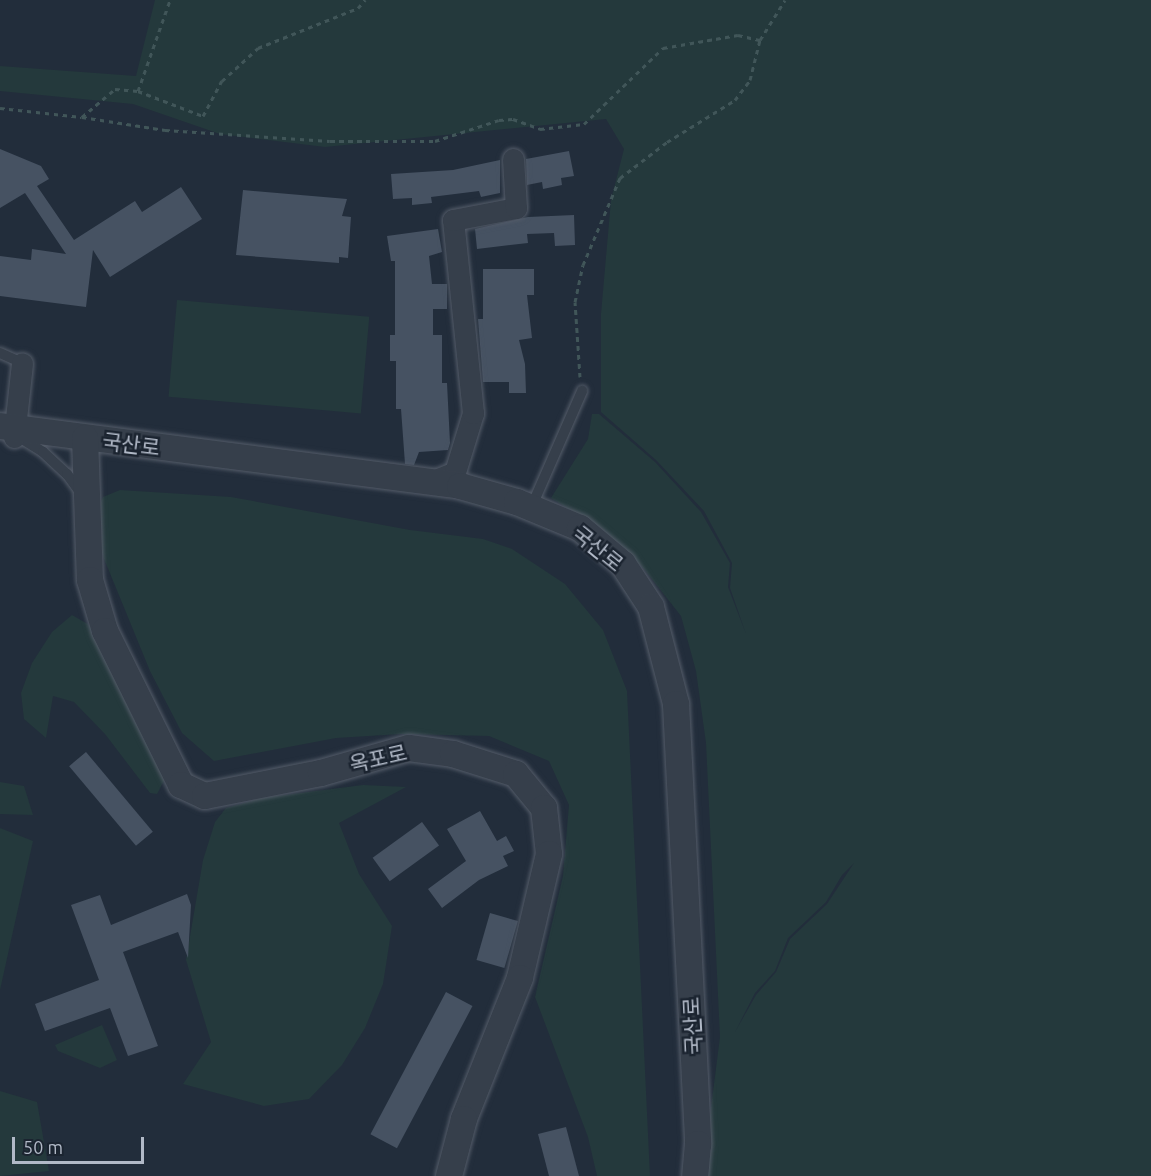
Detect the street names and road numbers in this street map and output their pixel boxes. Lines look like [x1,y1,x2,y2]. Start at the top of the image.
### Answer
street label: 국산로 [101,428,161,460]
street label: 국산로 [568,520,628,576]
street label: 옥포로 [347,739,409,777]
street label: 국산로 [678,996,706,1056]

